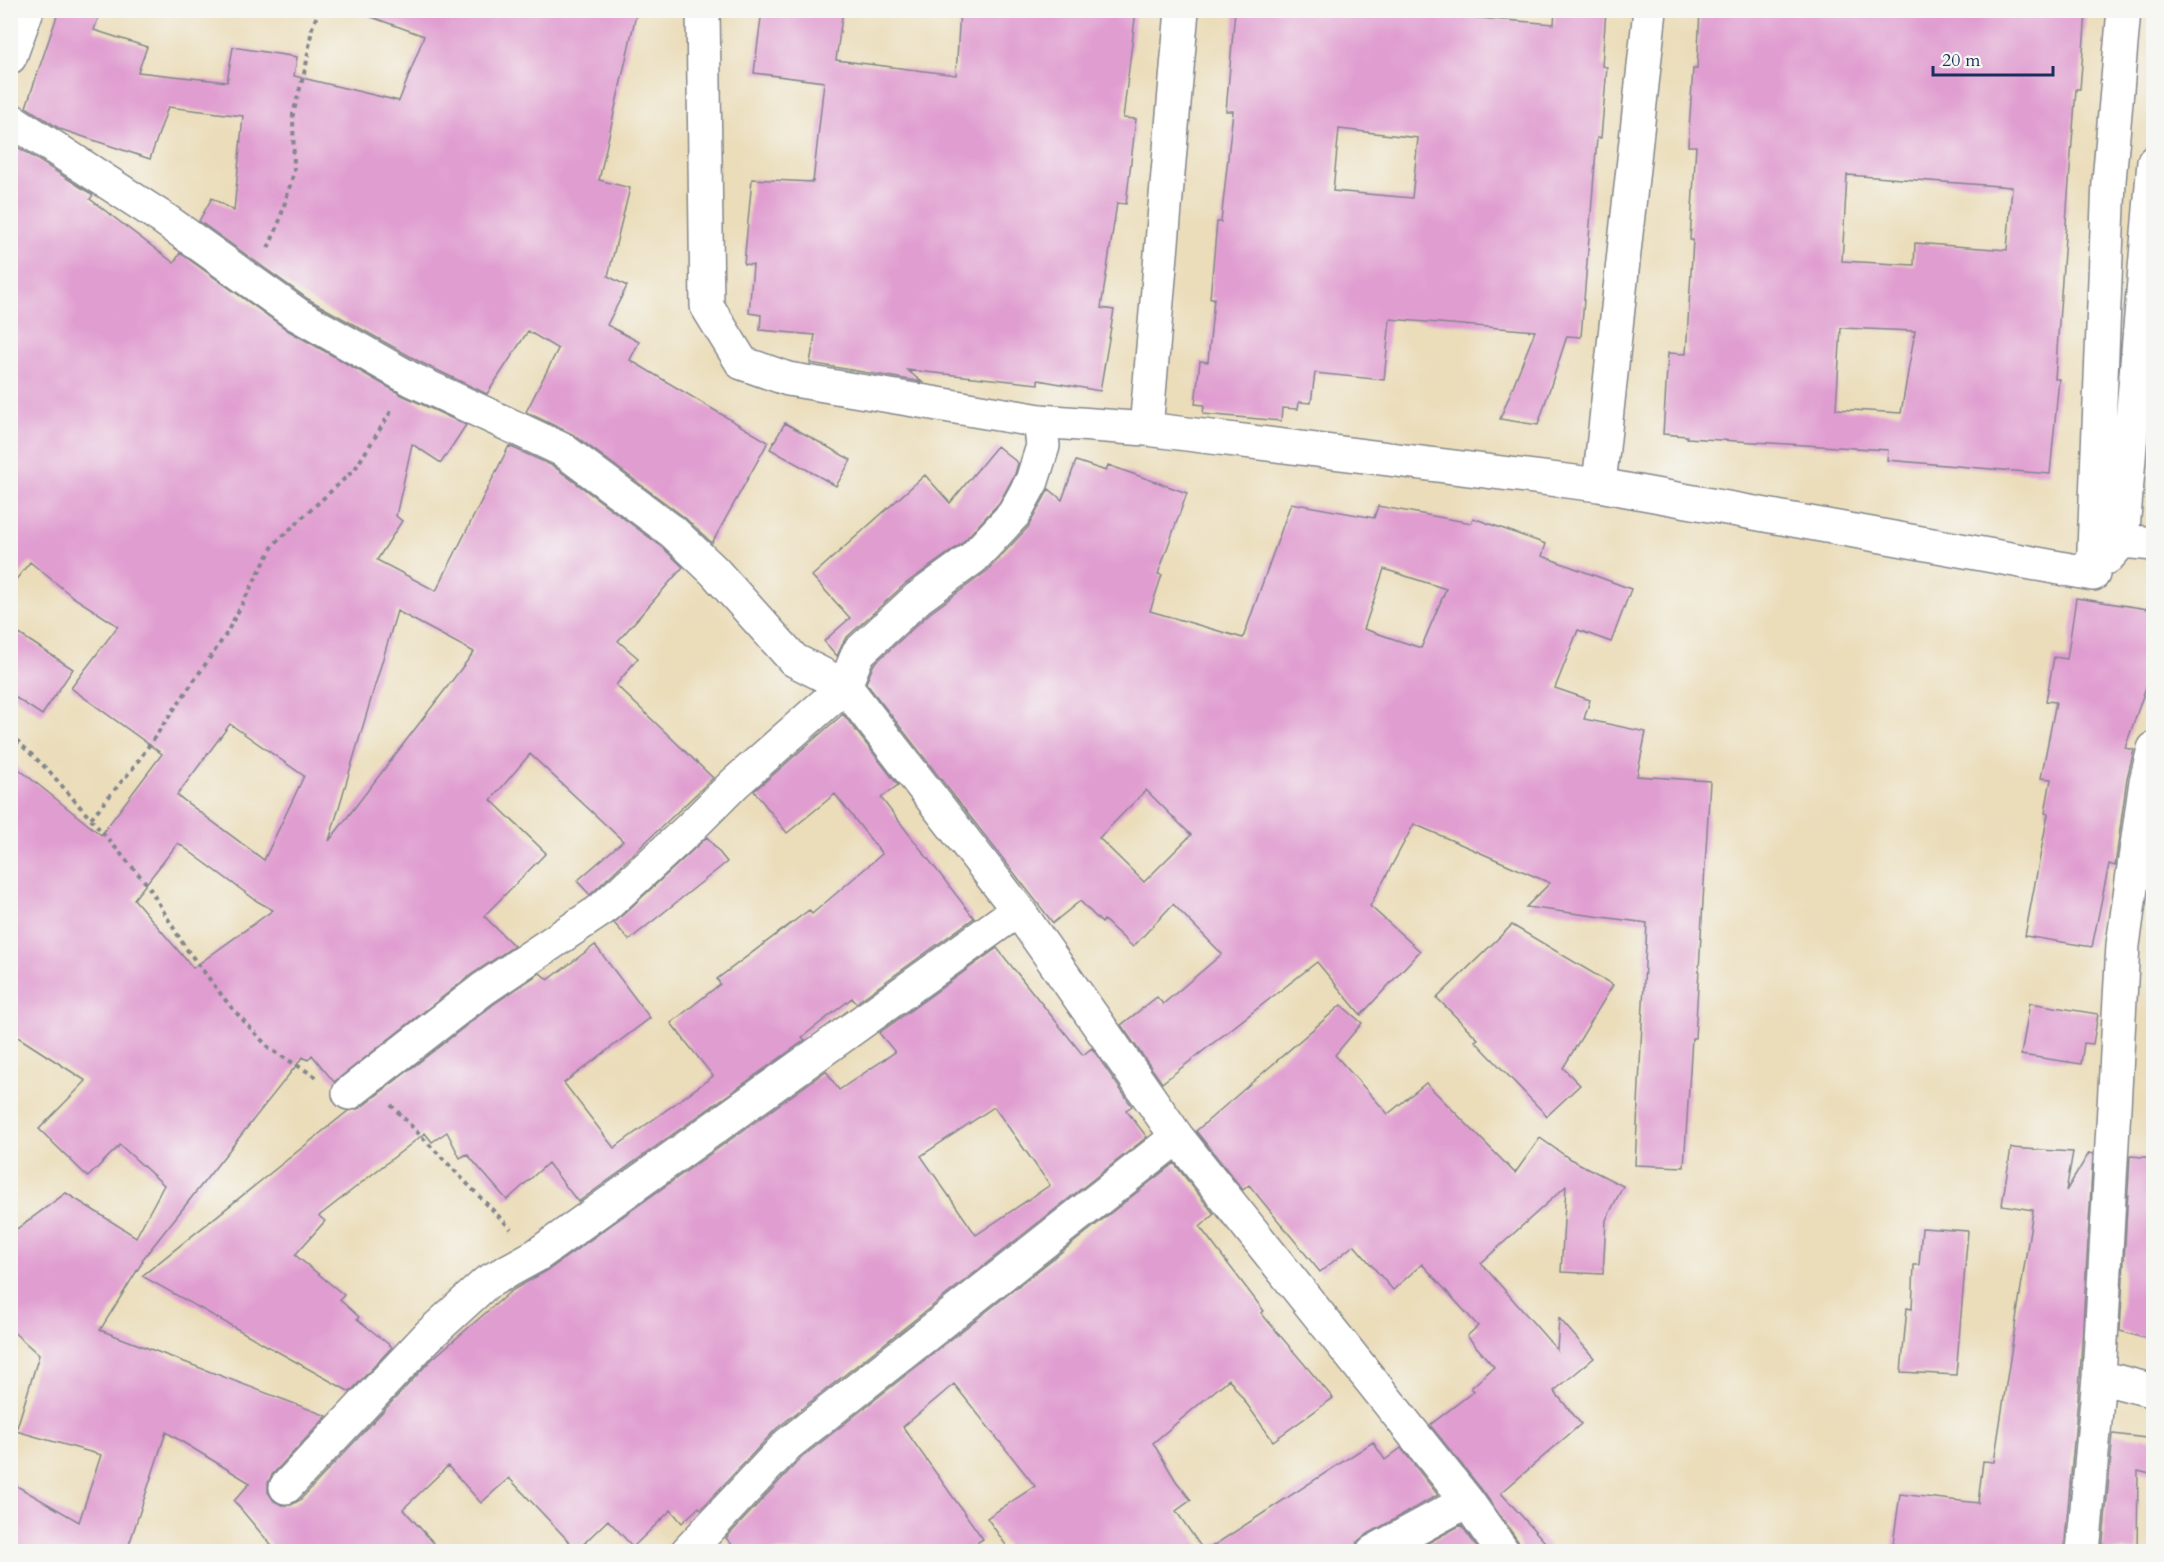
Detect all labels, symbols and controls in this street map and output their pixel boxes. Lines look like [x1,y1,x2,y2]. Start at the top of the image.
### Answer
scale bar [1933,39,2053,77]
text: 20 m [1942,48,1981,73]

